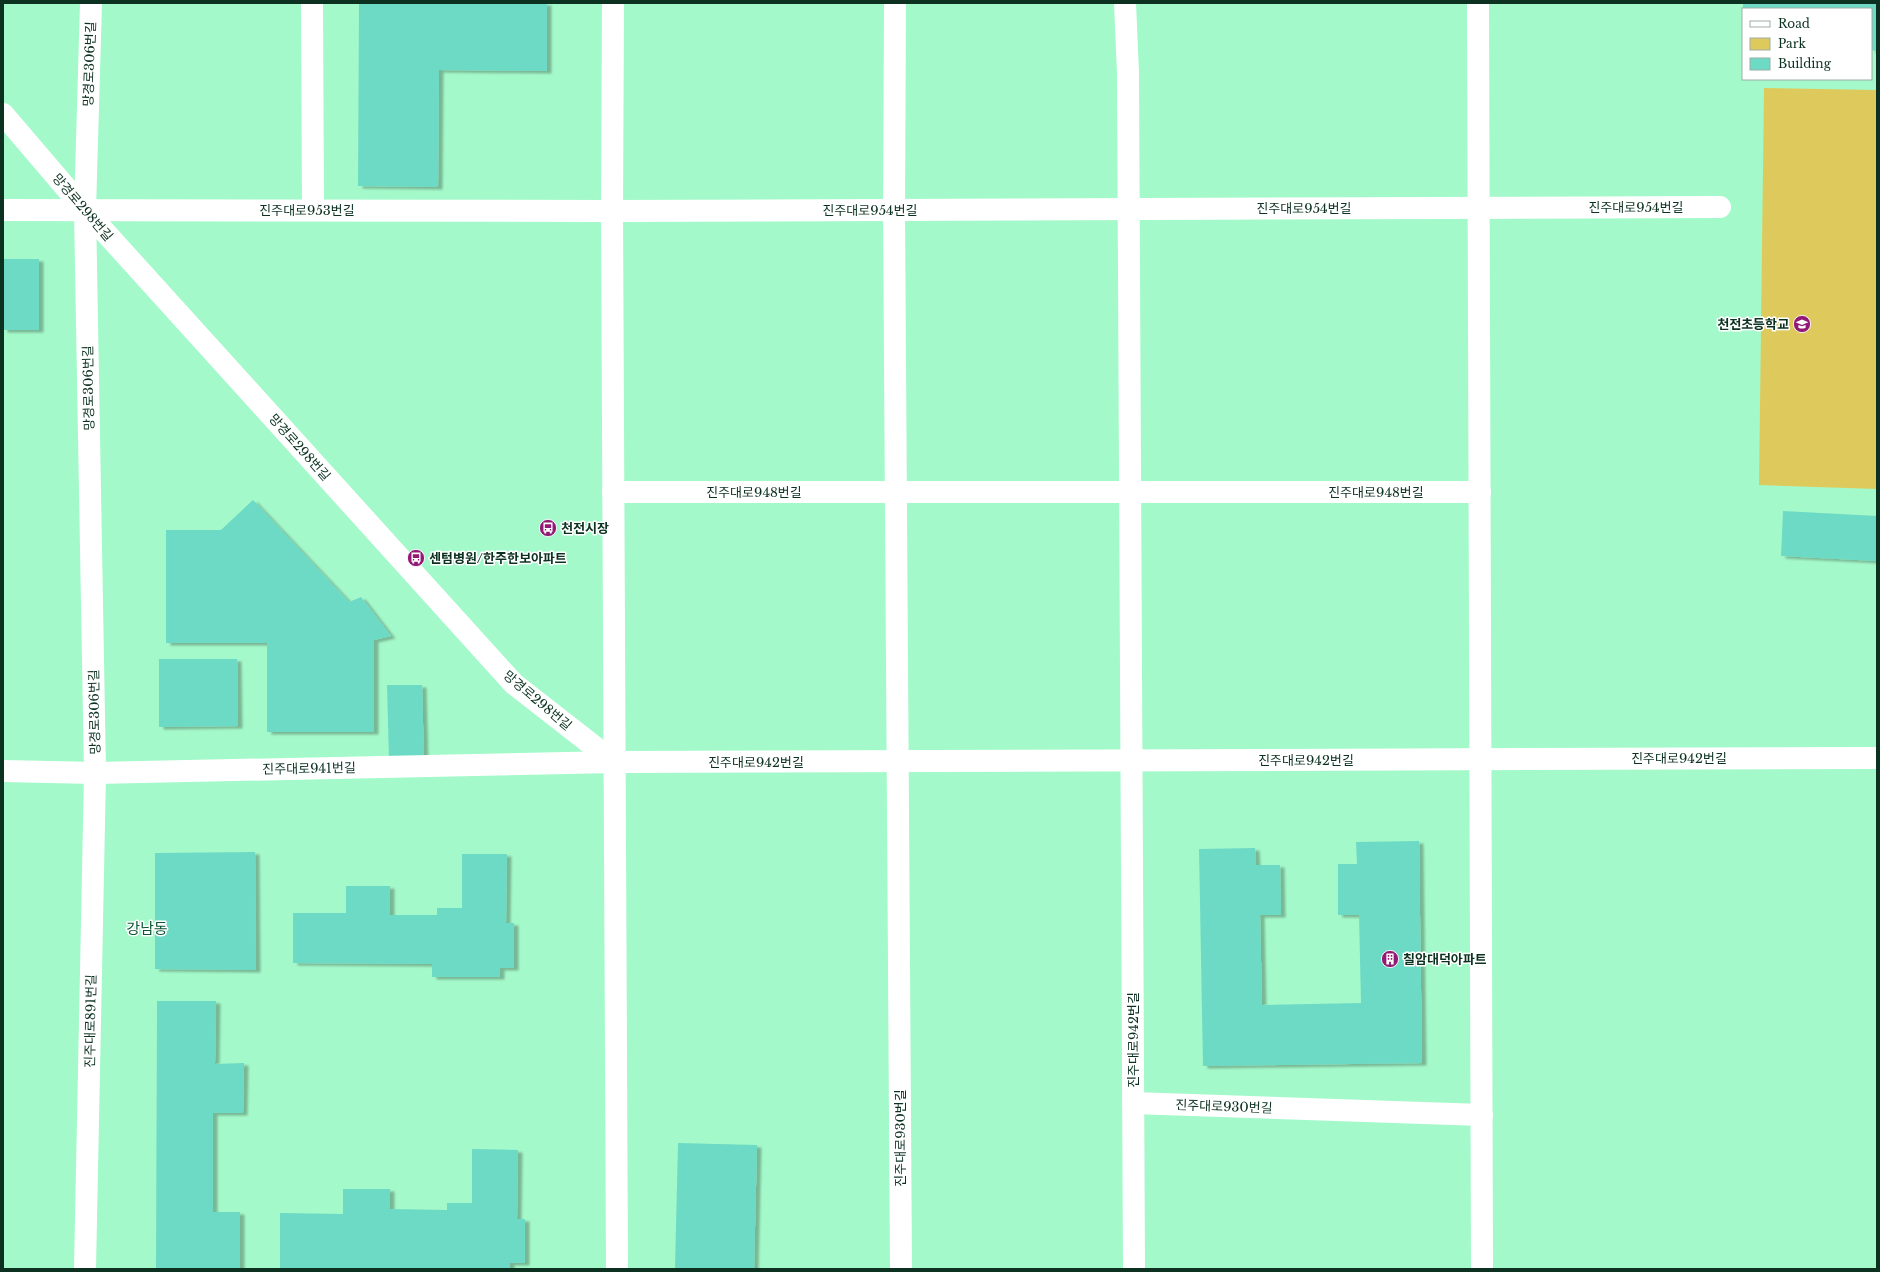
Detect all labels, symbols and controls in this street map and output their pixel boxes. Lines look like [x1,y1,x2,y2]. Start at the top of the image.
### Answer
legend [1742,8,1872,80]
text: Road [1778,16,1810,31]
street label: 망경로306번길 [80,21,99,107]
text: Park [1778,36,1806,51]
text: Building [1778,56,1832,71]
street label: 망경로298번길 [49,170,117,245]
street label: 진주대로954번길 [1588,199,1684,216]
street label: 진주대로954번길 [1256,200,1352,217]
street label: 진주대로953번길 [259,202,355,219]
street label: 진주대로954번길 [822,202,918,219]
school or university icon: 천전초등학교 [1792,314,1812,334]
place label: 천전초등학교 [1717,316,1789,333]
street label: 망경로306번길 [79,345,98,431]
street label: 망경로298번길 [265,410,334,484]
street label: 진주대로948번길 [706,484,802,501]
street label: 진주대로948번길 [1328,484,1424,501]
bus stop icon: 천전시장 [538,518,558,538]
place label: 천전시장 [561,520,609,537]
bus stop icon: 센텀병원/한주한보아파트 [406,548,426,568]
place label: 센텀병원/한주한보아파트 [429,550,567,567]
street label: 망경로298번길 [500,667,575,734]
street label: 망경로306번길 [85,669,104,755]
street label: 진주대로942번길 [1631,750,1727,767]
street label: 진주대로942번길 [1258,752,1354,769]
street label: 진주대로942번길 [708,754,804,771]
street label: 진주대로941번길 [262,759,356,778]
district label: 강남동 [126,919,168,938]
building icon: 칠암대덕아파트 [1380,949,1400,969]
place label: 칠암대덕아파트 [1403,951,1487,968]
street label: 진주대로891번길 [81,974,100,1068]
street label: 진주대로942번길 [1125,992,1142,1088]
street label: 진주대로930번길 [892,1089,909,1187]
street label: 진주대로930번길 [1175,1096,1273,1117]

